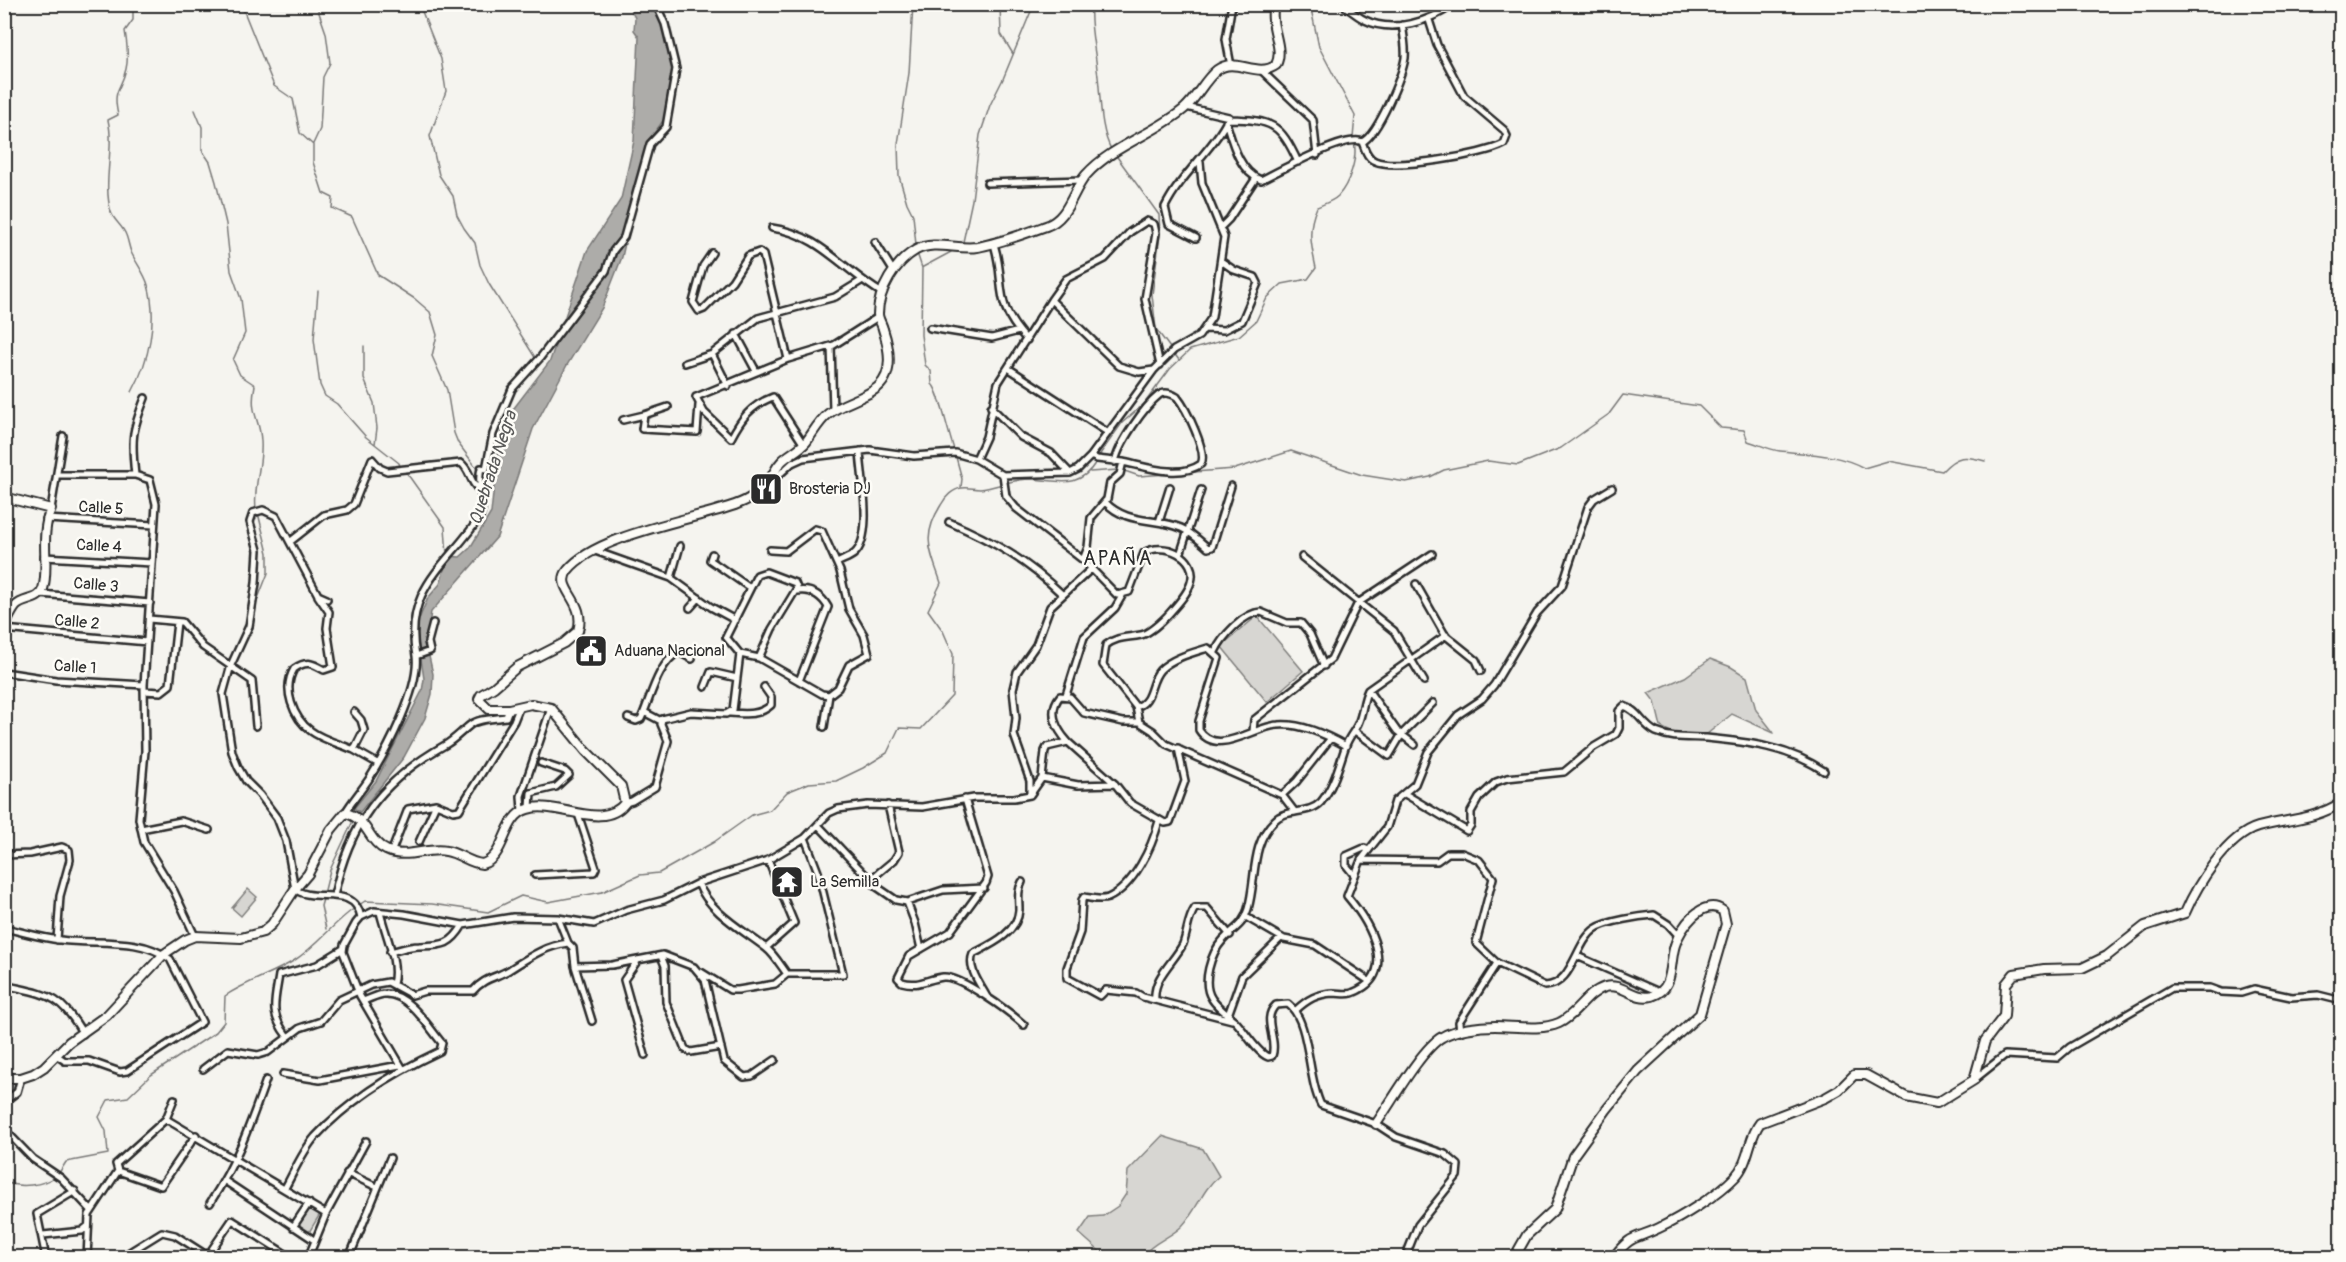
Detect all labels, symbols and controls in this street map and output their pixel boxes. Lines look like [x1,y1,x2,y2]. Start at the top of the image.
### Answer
water label: Quebrada Negra [464,407,523,528]
restaurant icon: Brosteria DJ [748,471,784,507]
place label: Brosteria DJ [789,479,871,499]
street label: Calle 5 [78,497,124,519]
street label: Calle 4 [76,535,122,557]
district label: APAÑA [1083,546,1153,571]
street label: Calle 3 [73,573,119,597]
street label: Calle 2 [54,610,100,634]
public building icon: Aduana Nacional [573,633,609,669]
place label: Aduana Nacional [614,641,725,661]
street label: Calle 1 [53,656,97,678]
temple icon: La Semilla [769,864,805,900]
place label: La Semilla [810,872,879,892]

